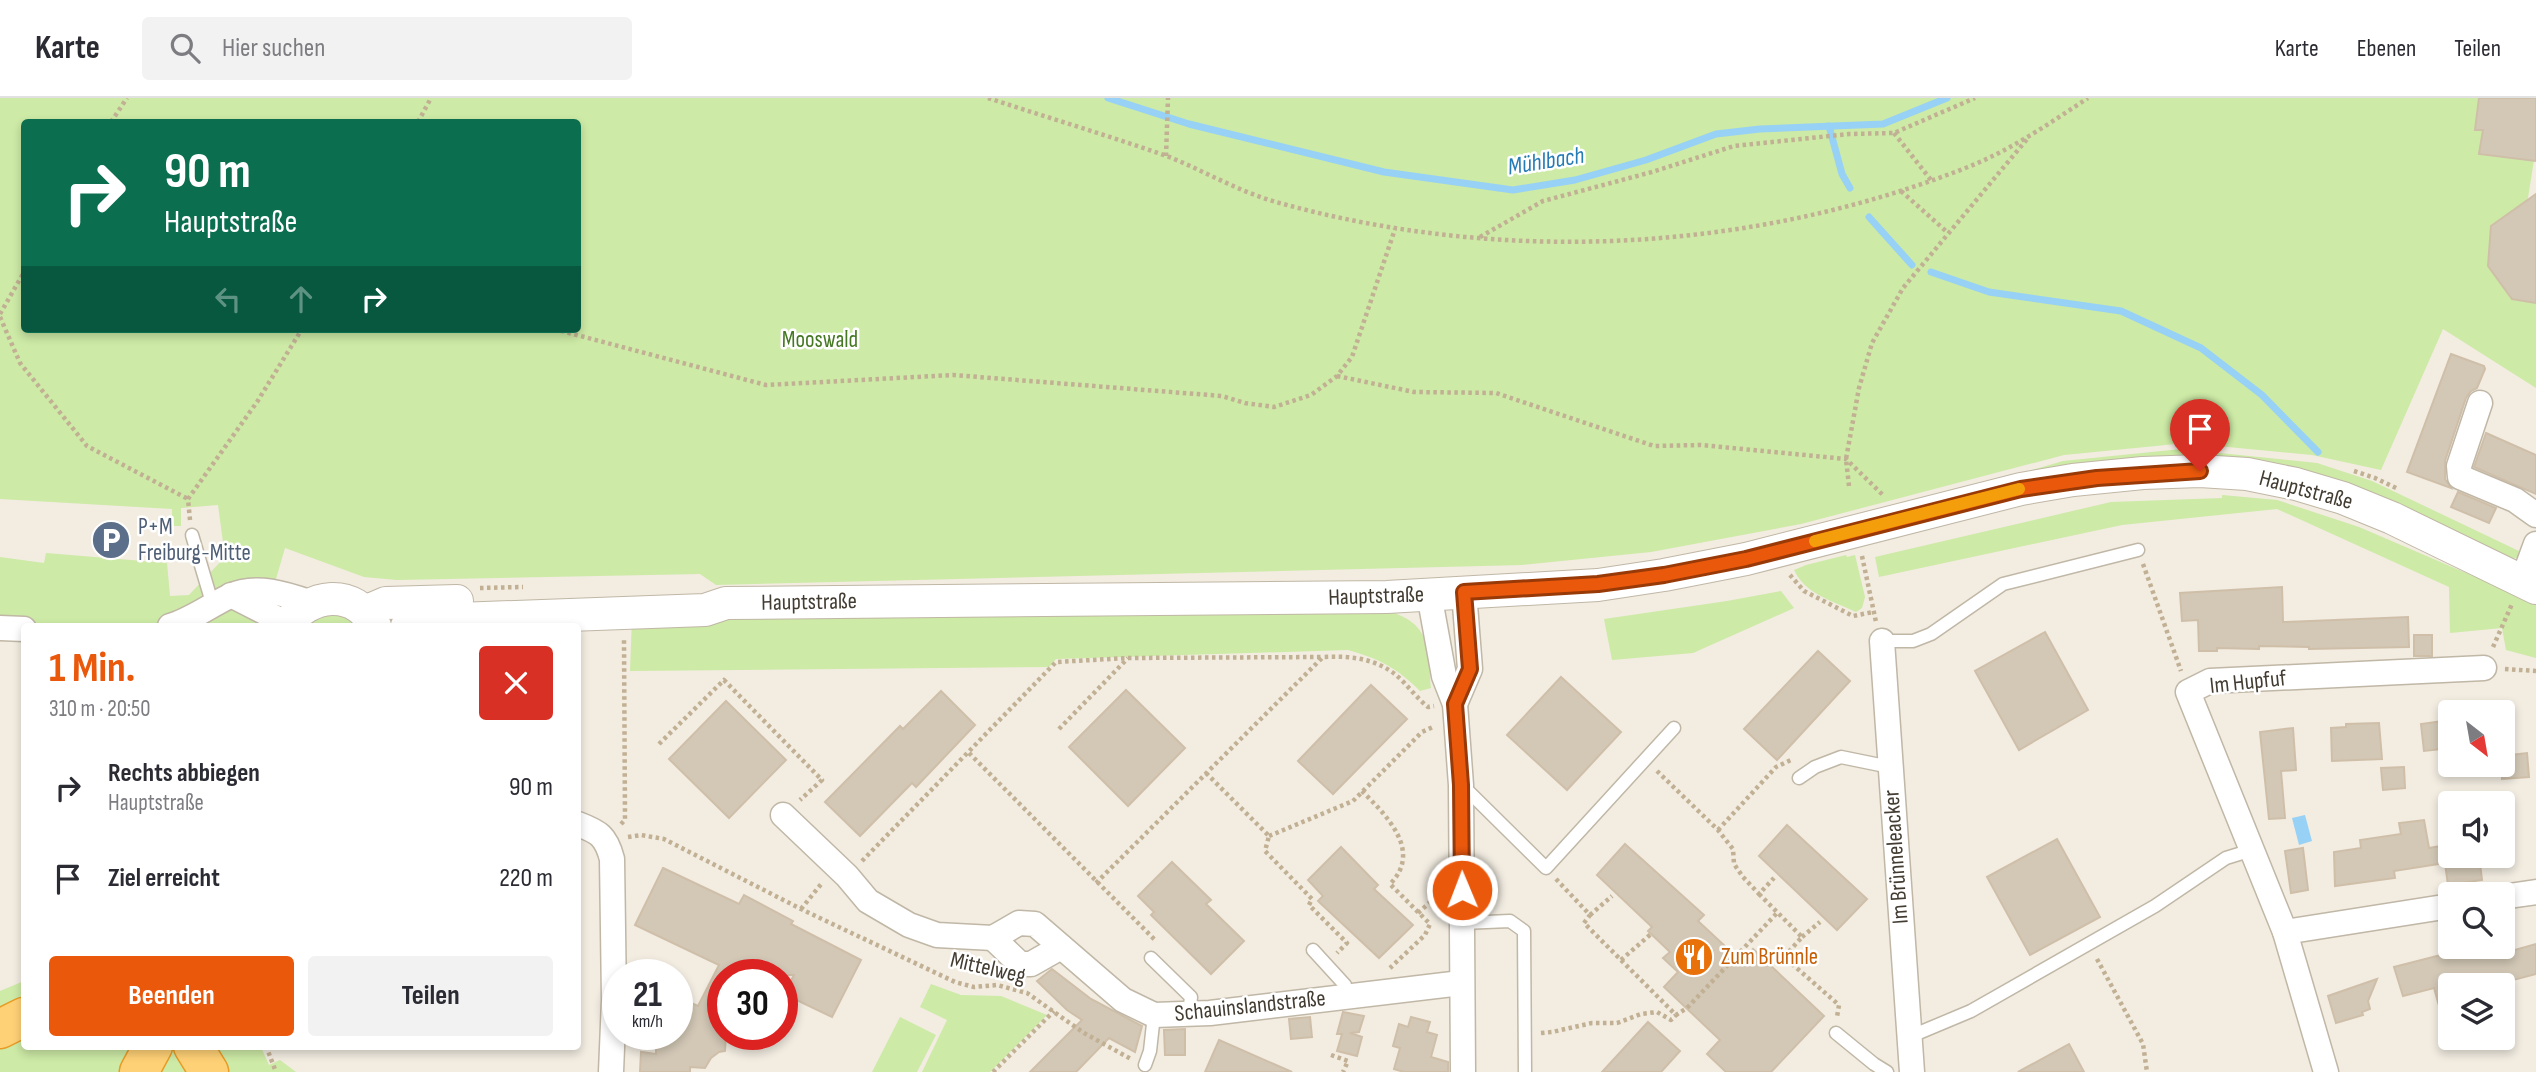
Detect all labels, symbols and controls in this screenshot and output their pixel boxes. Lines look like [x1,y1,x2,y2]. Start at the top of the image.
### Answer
search box [142,17,632,80]
text: Karte [35,28,100,68]
icon: search [166,29,204,67]
text: Hier suchen [222,33,325,64]
text: Karte [2275,34,2319,63]
text: Ebenen [2357,34,2416,63]
text: Teilen [2454,34,2501,63]
water label: Mühlbach [1506,141,1586,181]
text: 90 m [164,143,251,202]
icon: right [49,147,140,238]
text: Hauptstraße [164,203,297,242]
icon: left [209,280,247,318]
icon: ahead [282,280,320,318]
icon: right [355,280,393,318]
park label: Mooswald [782,326,858,354]
pin [2170,399,2230,471]
icon: arrive [2181,410,2219,448]
street label: Hauptstraße [2256,464,2356,516]
place label: P+M Freiburg-Mitte [138,513,251,567]
parking icon: P+M Freiburg-Mitte [90,519,132,561]
street label: Hauptstraße [1328,580,1424,612]
street label: Hauptstraße [761,587,857,617]
text: 1 Min. [49,643,135,694]
button: close [479,646,553,720]
street label: Im Hupfuf [2208,664,2288,700]
text: 310 m · 20:50 [49,695,151,723]
north arrow [2438,700,2515,777]
map controls [2438,700,2515,1050]
text: Rechts abbiegen [108,758,260,789]
icon: right [49,769,87,807]
text: 90 m [509,772,553,803]
text: Hauptstraße [108,789,204,817]
street label: Im Brünneleacker [1877,789,1915,925]
button: sound [2438,791,2515,868]
position arrow [1425,853,1499,927]
icon: arrive [49,860,87,898]
text: Ziel erreicht [108,863,220,894]
text: 220 m [499,863,553,894]
button: search [2438,882,2515,959]
restaurant icon: Zum Brünnle [1673,936,1715,978]
place label: Zum Brünnle [1721,943,1818,971]
street label: Mittelweg [948,946,1028,990]
button: Beenden [49,956,294,1036]
button: Teilen [308,956,553,1036]
speed limit sign: 30 [707,959,798,1050]
button: layers [2438,973,2515,1050]
text: 21 [633,974,662,1017]
street label: Schauinslandstraße [1173,984,1327,1028]
text: km/h [632,1011,663,1032]

